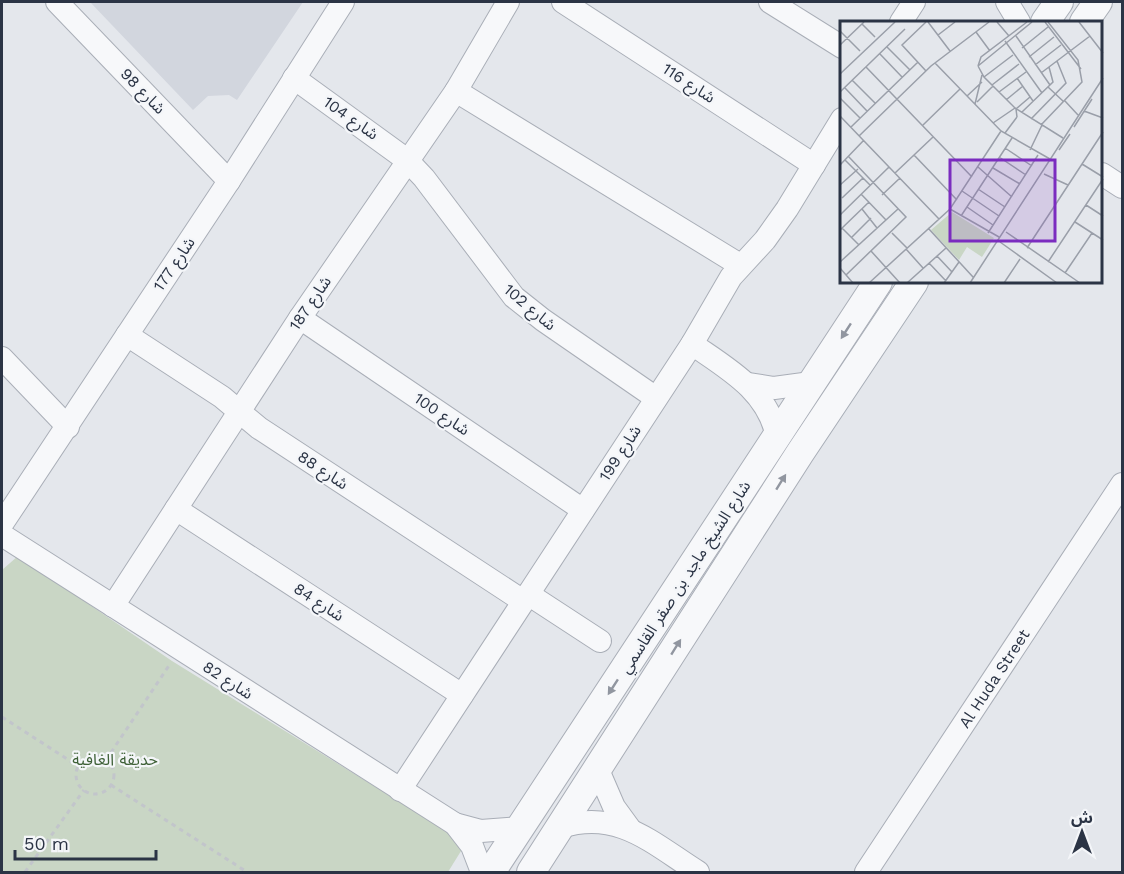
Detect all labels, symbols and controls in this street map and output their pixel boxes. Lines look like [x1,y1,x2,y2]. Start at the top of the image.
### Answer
inset map [840,21,1103,284]
street label: شارع 116 [658,59,719,110]
street label: شارع 98 [114,64,169,120]
street label: شارع 104 [318,92,382,146]
street label: شارع 177 [149,233,201,296]
street label: شارع 187 [285,272,337,335]
street label: شارع 102 [498,280,560,337]
one-way arrow [840,323,851,339]
street label: شارع 100 [409,389,473,442]
street label: شارع 199 [595,422,648,486]
street label: شارع 88 [293,447,352,496]
one-way arrow [775,474,786,490]
street label: شارع الشيخ ماجد بن صقر القاسمي [615,477,757,679]
street label: شارع 84 [289,579,348,628]
street label: Al Huda Street [954,625,1033,731]
one-way arrow [671,638,682,655]
street label: شارع 82 [198,657,257,706]
one-way arrow [607,679,618,696]
park label: حديقة الغافية [72,750,158,769]
north arrow [1052,802,1112,862]
text: ش [1071,808,1093,827]
scale bar [15,823,156,861]
text: 50 m [24,833,69,854]

